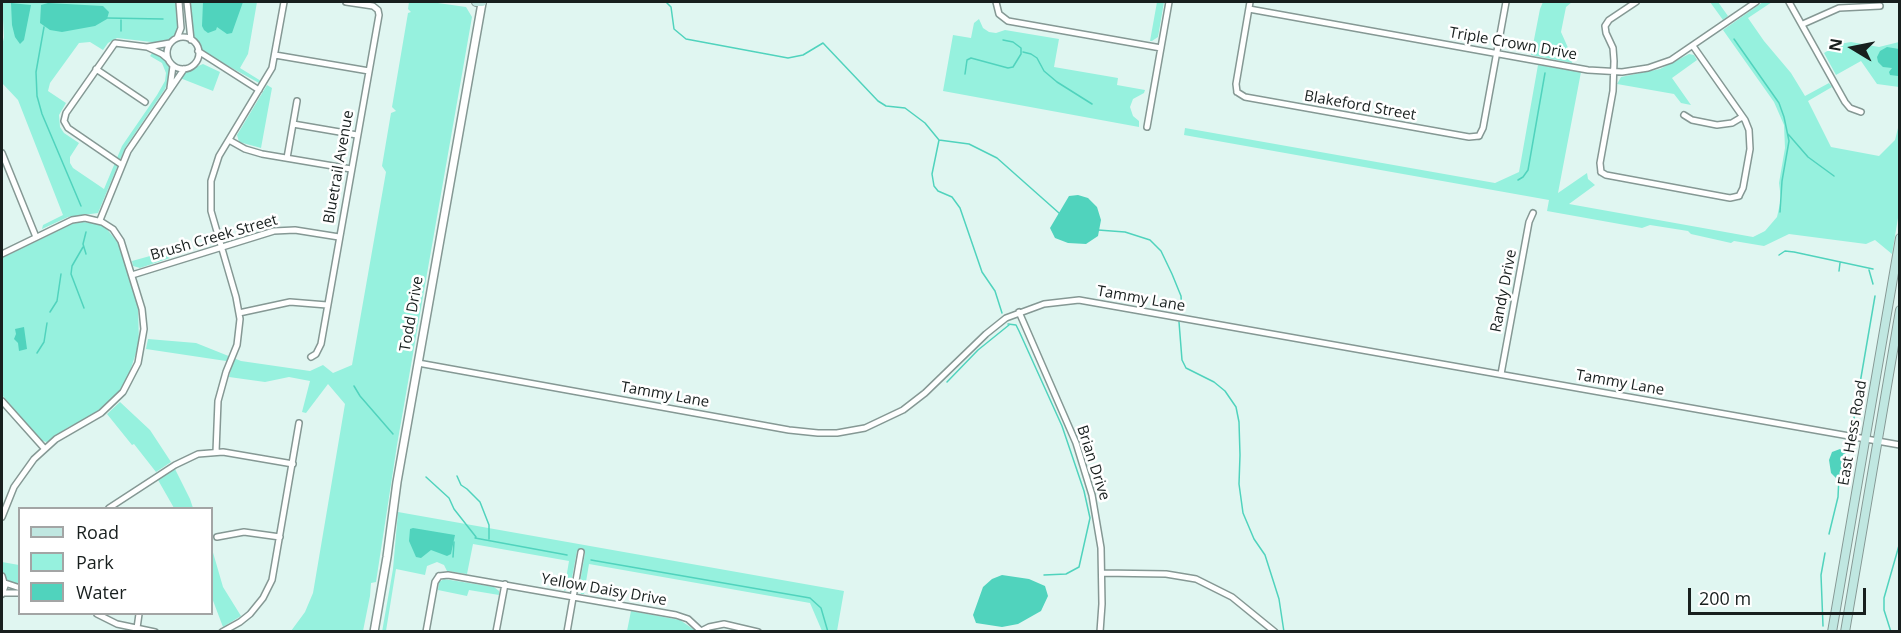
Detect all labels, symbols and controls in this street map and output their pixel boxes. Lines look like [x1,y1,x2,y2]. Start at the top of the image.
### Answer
north arrow [1823,18,1883,78]
street label: Triple Crown Drive [1448,24,1578,64]
text: N [1823,37,1847,53]
street label: Blakeford Street [1303,87,1417,125]
street label: Bluetrail Avenue [320,109,358,225]
street label: Brush Creek Street [148,211,280,265]
street label: Randy Drive [1487,248,1521,334]
street label: Todd Drive [397,275,427,353]
street label: Tammy Lane [1095,282,1187,316]
street label: Tammy Lane [1574,366,1666,400]
street label: Tammy Lane [619,378,711,412]
street label: East Hess Road [1835,379,1871,487]
street label: Brian Drive [1072,423,1114,503]
legend [18,507,213,615]
text: Road [76,520,119,544]
text: Park [76,550,114,574]
street label: Yellow Daisy Drive [540,570,668,610]
scale bar [1691,576,1870,614]
text: Water [76,580,127,604]
text: 200 m [1699,586,1751,610]

